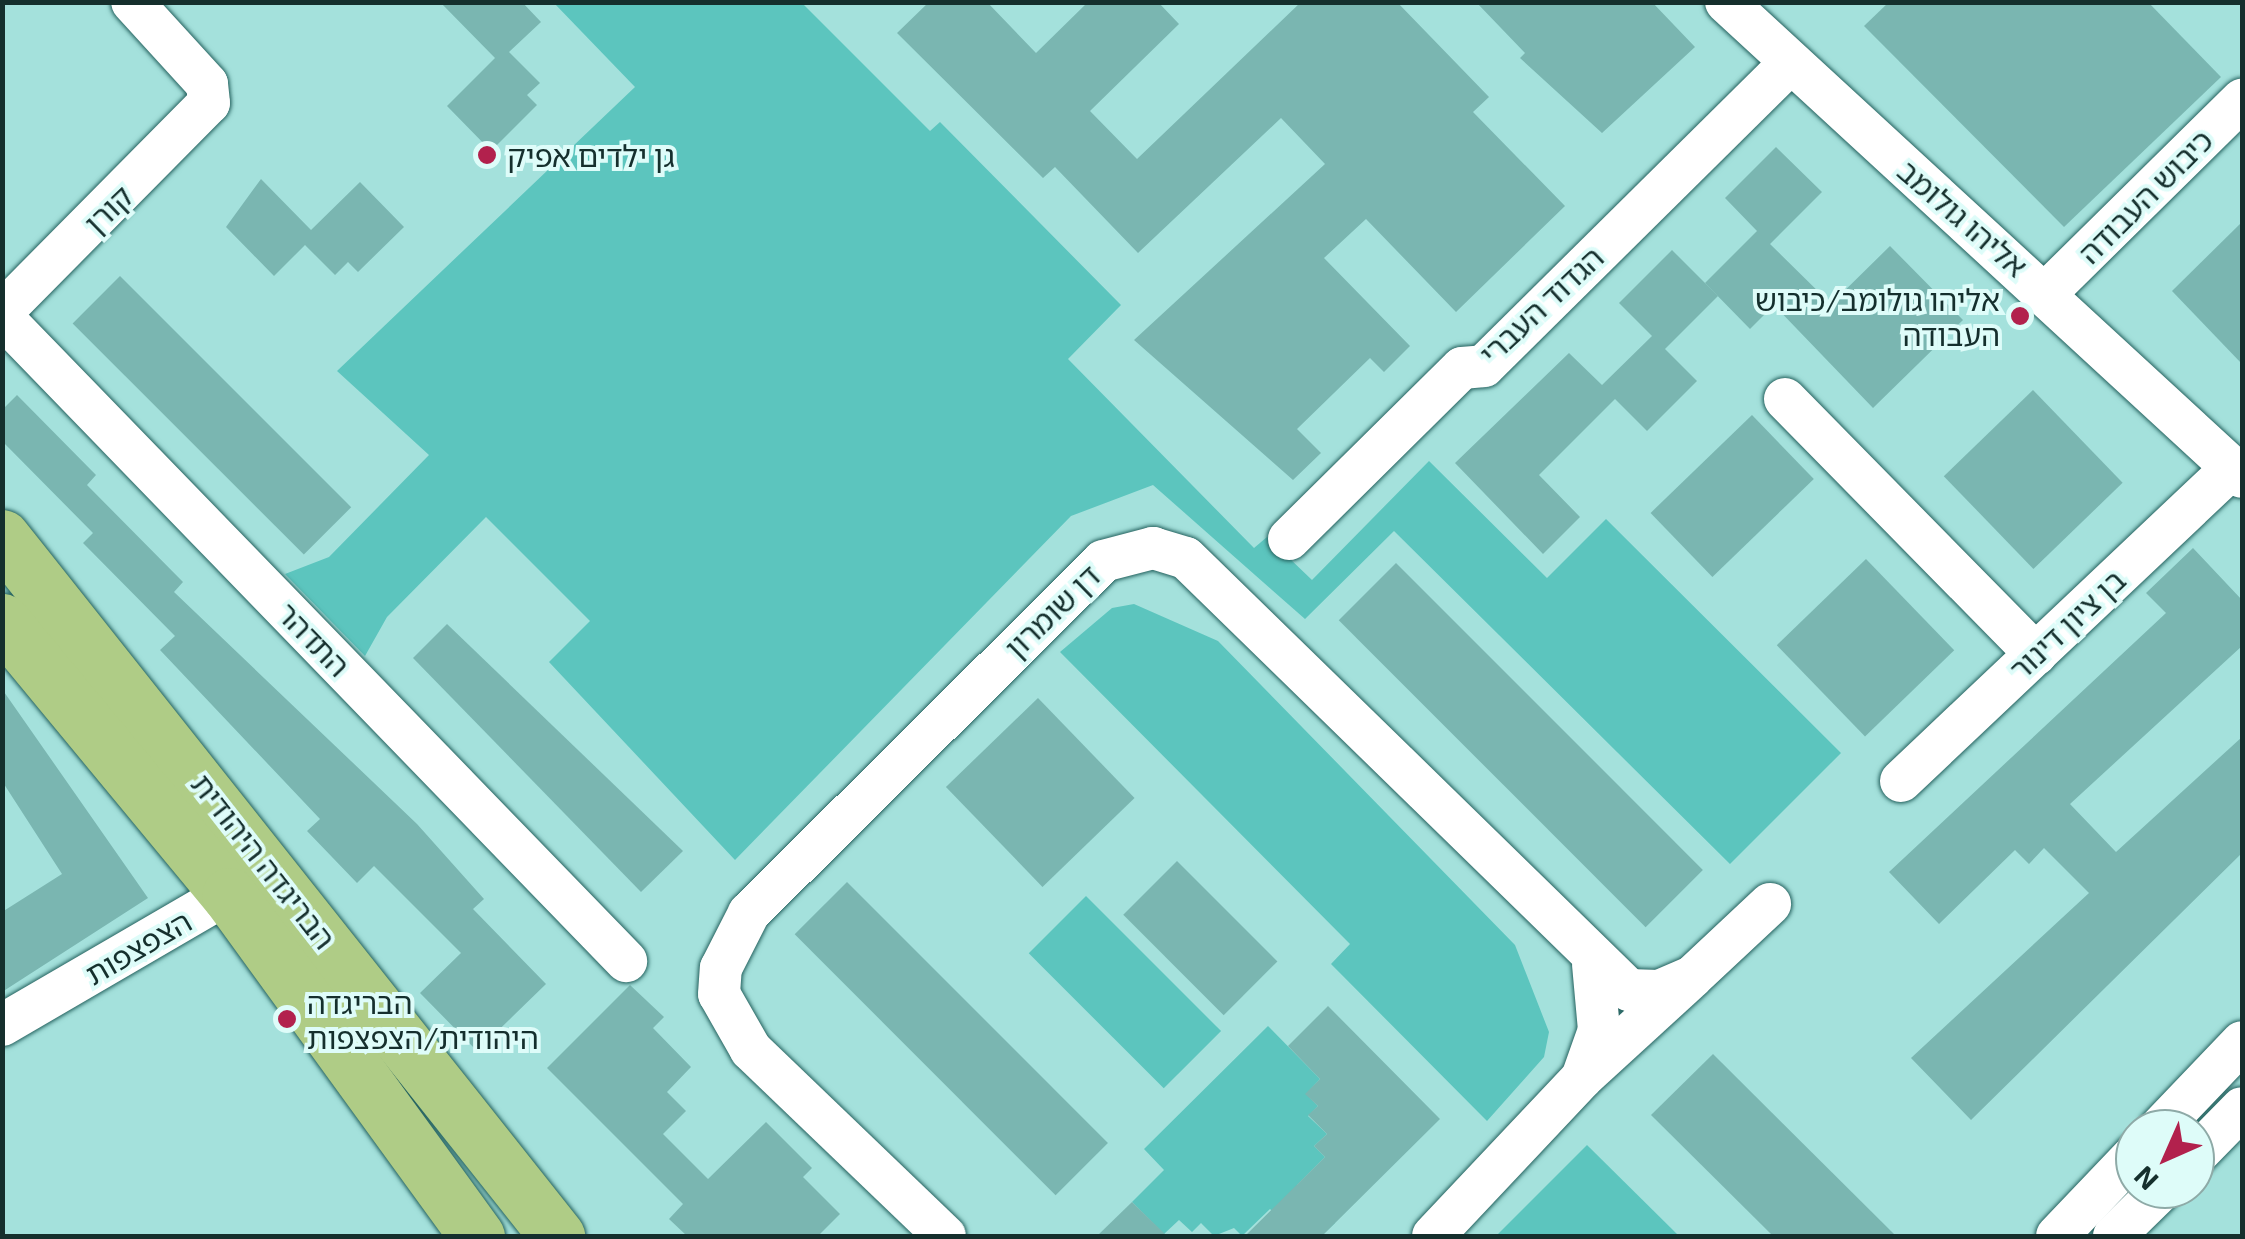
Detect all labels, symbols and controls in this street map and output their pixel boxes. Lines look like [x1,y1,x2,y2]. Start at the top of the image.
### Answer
street label: כיבוש העבודה [2071,122,2219,270]
place label: גן ילדים אפיק [507,137,675,173]
marker: גן ילדים אפיק [476,144,498,166]
street label: אליהו גולומב [1891,152,2035,284]
street label: קורן [76,178,140,240]
street label: הגדוד העברי [1472,239,1610,371]
place label: אליהו גולומב/כיבוש העבודה [1755,281,2000,352]
marker: אליהו גולומב/כיבוש העבודה [2009,305,2031,327]
street label: דן שומרון [997,557,1107,665]
street label: בן ציון דינור [2002,561,2132,687]
street label: התדהר [270,595,358,683]
street label: הבריגדה היהודית [185,766,343,956]
street label: הצפצפות [79,902,197,992]
place label: הבריגדה היהודית/הצפצפות [307,984,539,1054]
marker: הבריגדה היהודית/הצפצפות [276,1008,298,1030]
north arrow [2115,1109,2215,1209]
text: N [2126,1160,2164,1198]

